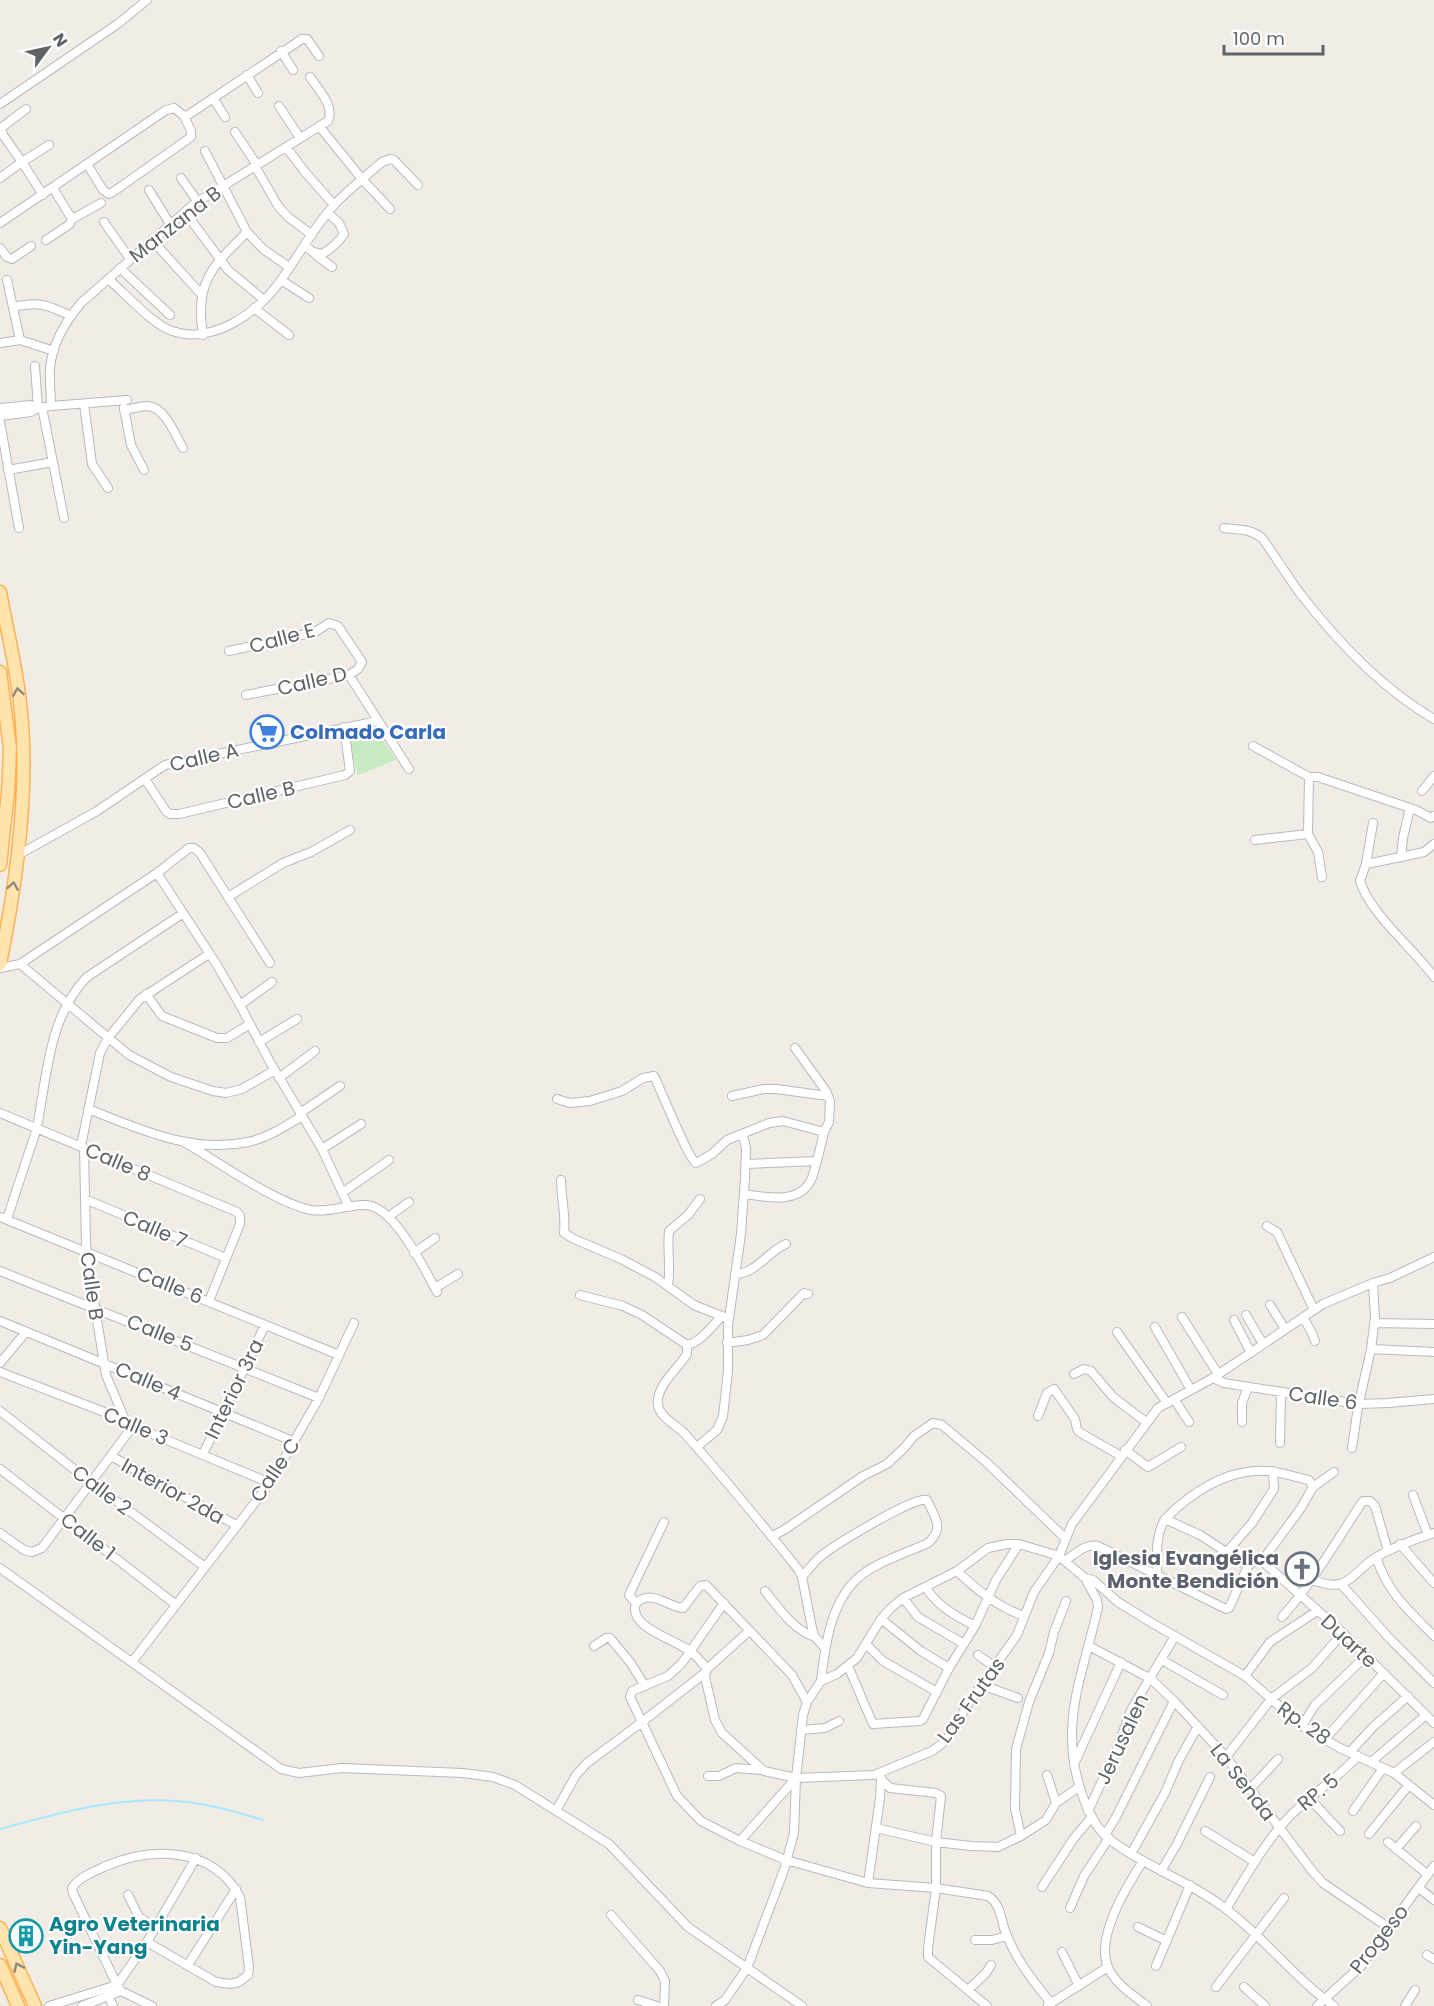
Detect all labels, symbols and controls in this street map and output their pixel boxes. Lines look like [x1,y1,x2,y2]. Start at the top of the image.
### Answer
north arrow [18,18,78,78]
scale bar [1224,18,1323,56]
text: 100 m [1233,26,1285,51]
text: N [47,29,73,51]
street label: Manzana B [123,179,227,269]
street label: Calle E [246,616,318,660]
street label: Calle D [274,659,350,703]
one-way arrow [12,687,25,697]
supermarket icon: Colmado Carla [249,714,285,750]
place label: Colmado Carla [290,718,446,746]
street label: Calle A [167,735,241,779]
street label: Calle B [224,774,298,816]
one-way arrow [6,881,18,891]
street label: Calle 8 [81,1136,155,1188]
street label: Calle 7 [118,1203,192,1255]
street label: Calle B [73,1250,111,1322]
street label: Calle 6 [133,1259,207,1311]
street label: Calle 5 [123,1307,197,1359]
street label: Interior 3ra [198,1334,270,1444]
street label: Calle 4 [111,1355,185,1407]
street label: Calle 6 [1287,1379,1359,1417]
street label: Calle 3 [99,1400,173,1452]
street label: Calle C [243,1432,307,1508]
street label: Interior 2da [116,1451,230,1531]
street label: Calle 2 [66,1458,138,1522]
street label: Calle 1 [55,1506,121,1566]
place label: Iglesia Evangélica Monte Bendición [1093,1544,1279,1595]
church icon: Iglesia Evangélica Monte Bendición [1284,1551,1320,1587]
street label: Duarte [1315,1608,1383,1674]
street label: Las Frutas [930,1652,1012,1748]
street label: Jerusalen [1089,1689,1155,1789]
street label: Rp. 28 [1272,1695,1336,1751]
street label: La Senda [1204,1737,1282,1827]
street label: RP. 5 [1291,1767,1345,1817]
street label: Progeso [1343,1898,1415,1980]
place label: Agro Veterinaria Yin-Yang [49,1910,220,1961]
building icon: Agro Veterinaria Yin-Yang [8,1918,44,1954]
one-way arrow [13,1963,25,1974]

